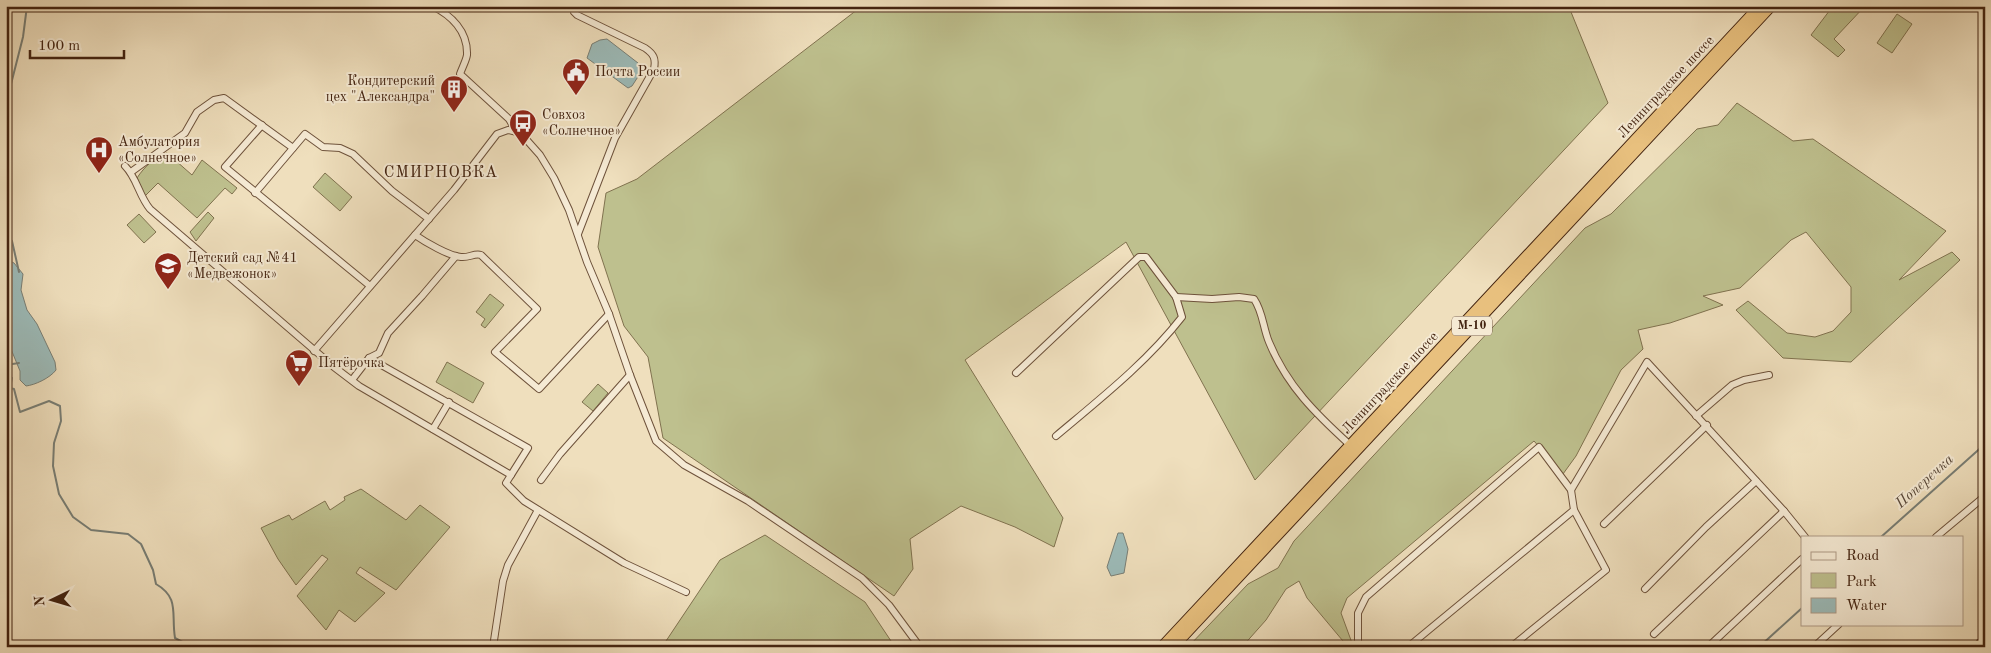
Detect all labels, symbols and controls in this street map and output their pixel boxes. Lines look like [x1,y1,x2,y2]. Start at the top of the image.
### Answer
scale bar [30,28,124,60]
street label: Ленинградское шоссе [1615,33,1717,141]
text: 100 m [38,39,80,54]
public building icon: Почта России [561,57,591,96]
place label: Почта России [595,65,680,79]
place label: Кондитерский цех "Александра" [326,74,435,104]
building icon: Кондитерский цех "Александра" [439,74,469,113]
bus stop icon: Совхоз «Солнечное» [508,108,538,147]
place label: Совхоз «Солнечное» [542,108,621,138]
hospital icon: Амбулатория «Солнечное» [84,135,114,174]
place label: Амбулатория «Солнечное» [118,135,200,165]
district label: СМИРНОВКА [384,165,498,181]
school or university icon: Детский сад №41 «Медвежонок» [153,251,183,290]
place label: Детский сад №41 «Медвежонок» [187,251,298,281]
road number: М-10 [1452,316,1492,336]
street label: Ленинградское шоссе [1339,329,1441,437]
supermarket icon: Пятёрочка [284,348,314,387]
place label: Пятёрочка [318,356,385,370]
water label: Поперечка [1892,452,1957,512]
legend [1801,536,1964,626]
text: Road [1846,549,1880,564]
text: Park [1846,575,1877,590]
north arrow [28,576,78,626]
text: N [33,595,47,607]
text: Water [1846,599,1887,614]

